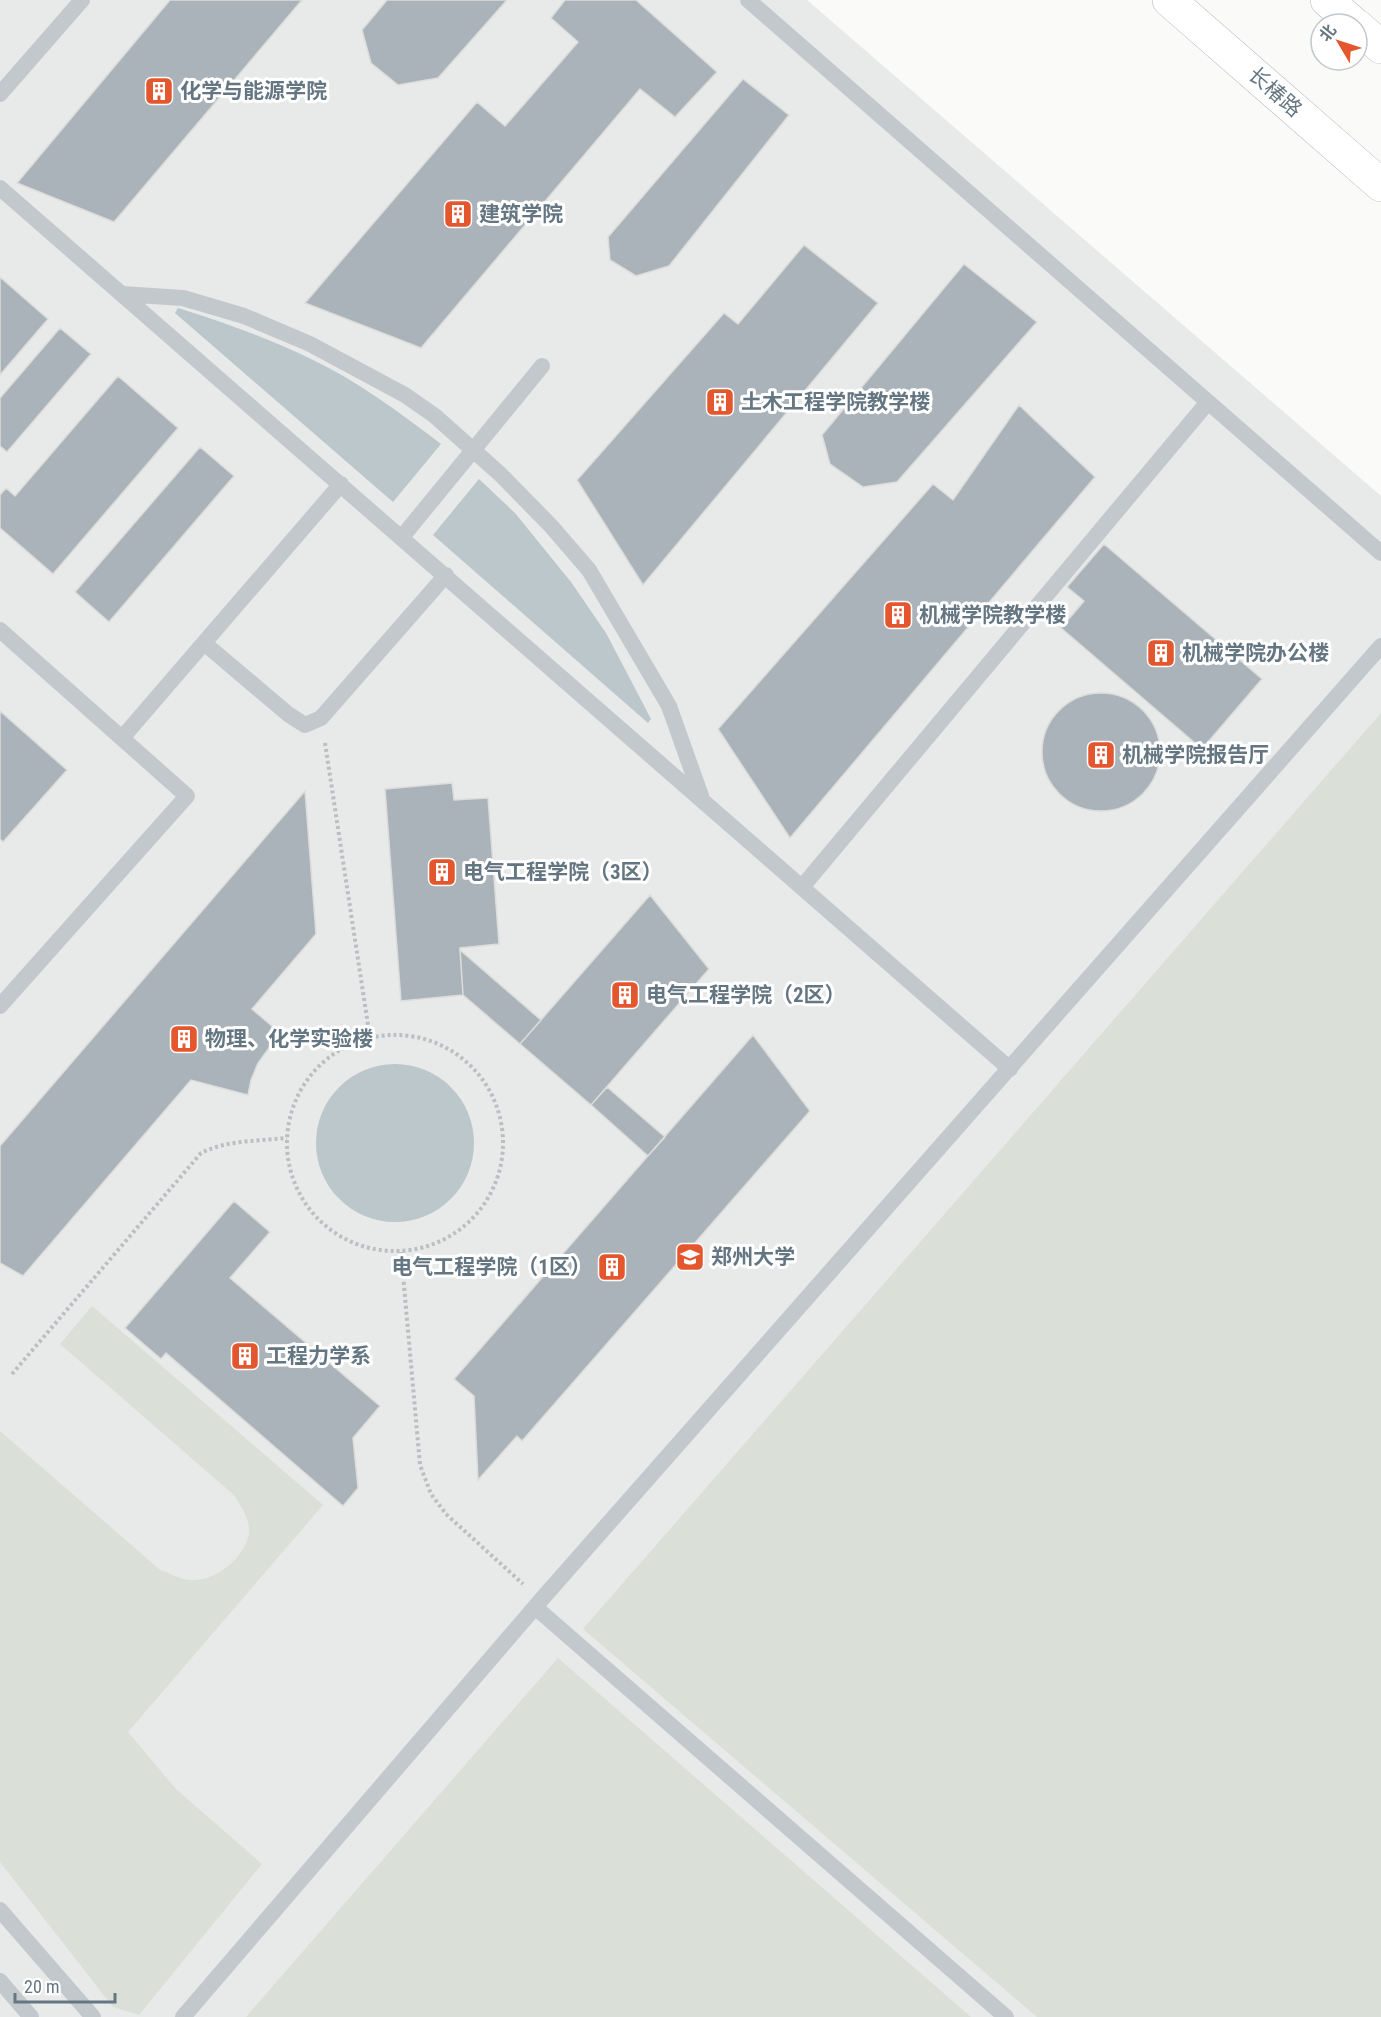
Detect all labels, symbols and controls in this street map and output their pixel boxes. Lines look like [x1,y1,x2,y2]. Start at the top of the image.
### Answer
north arrow [1309,12,1369,72]
text: 北 [1315,21,1340,45]
street label: 长椿路 [1243,62,1307,122]
building icon: 化学与能源学院 [143,75,175,107]
place label: 化学与能源学院 [180,79,327,103]
building icon: 建筑学院 [442,198,474,230]
place label: 建筑学院 [479,202,563,226]
building icon: 土木工程学院教学楼 [704,386,736,418]
place label: 土木工程学院教学楼 [741,390,930,414]
building icon: 机械学院教学楼 [882,599,914,631]
place label: 机械学院教学楼 [919,603,1066,627]
building icon: 机械学院办公楼 [1145,637,1177,669]
place label: 机械学院办公楼 [1182,641,1329,665]
building icon: 机械学院报告厅 [1085,739,1117,771]
place label: 机械学院报告厅 [1122,743,1269,767]
building icon: 电气工程学院（3区） [426,856,458,888]
place label: 电气工程学院（3区） [463,860,663,884]
building icon: 电气工程学院（2区） [609,979,641,1011]
place label: 电气工程学院（2区） [646,983,846,1007]
building icon: 物理、化学实验楼 [168,1023,200,1055]
place label: 物理、化学实验楼 [205,1027,373,1051]
school or university icon: 郑州大学 [674,1241,706,1273]
place label: 郑州大学 [711,1245,795,1269]
building icon: 电气工程学院（1区） [596,1251,628,1283]
place label: 电气工程学院（1区） [391,1255,591,1279]
building icon: 工程力学系 [229,1340,261,1372]
place label: 工程力学系 [266,1344,371,1368]
scale bar [15,1966,116,2004]
text: 20 m [24,1976,59,1997]

